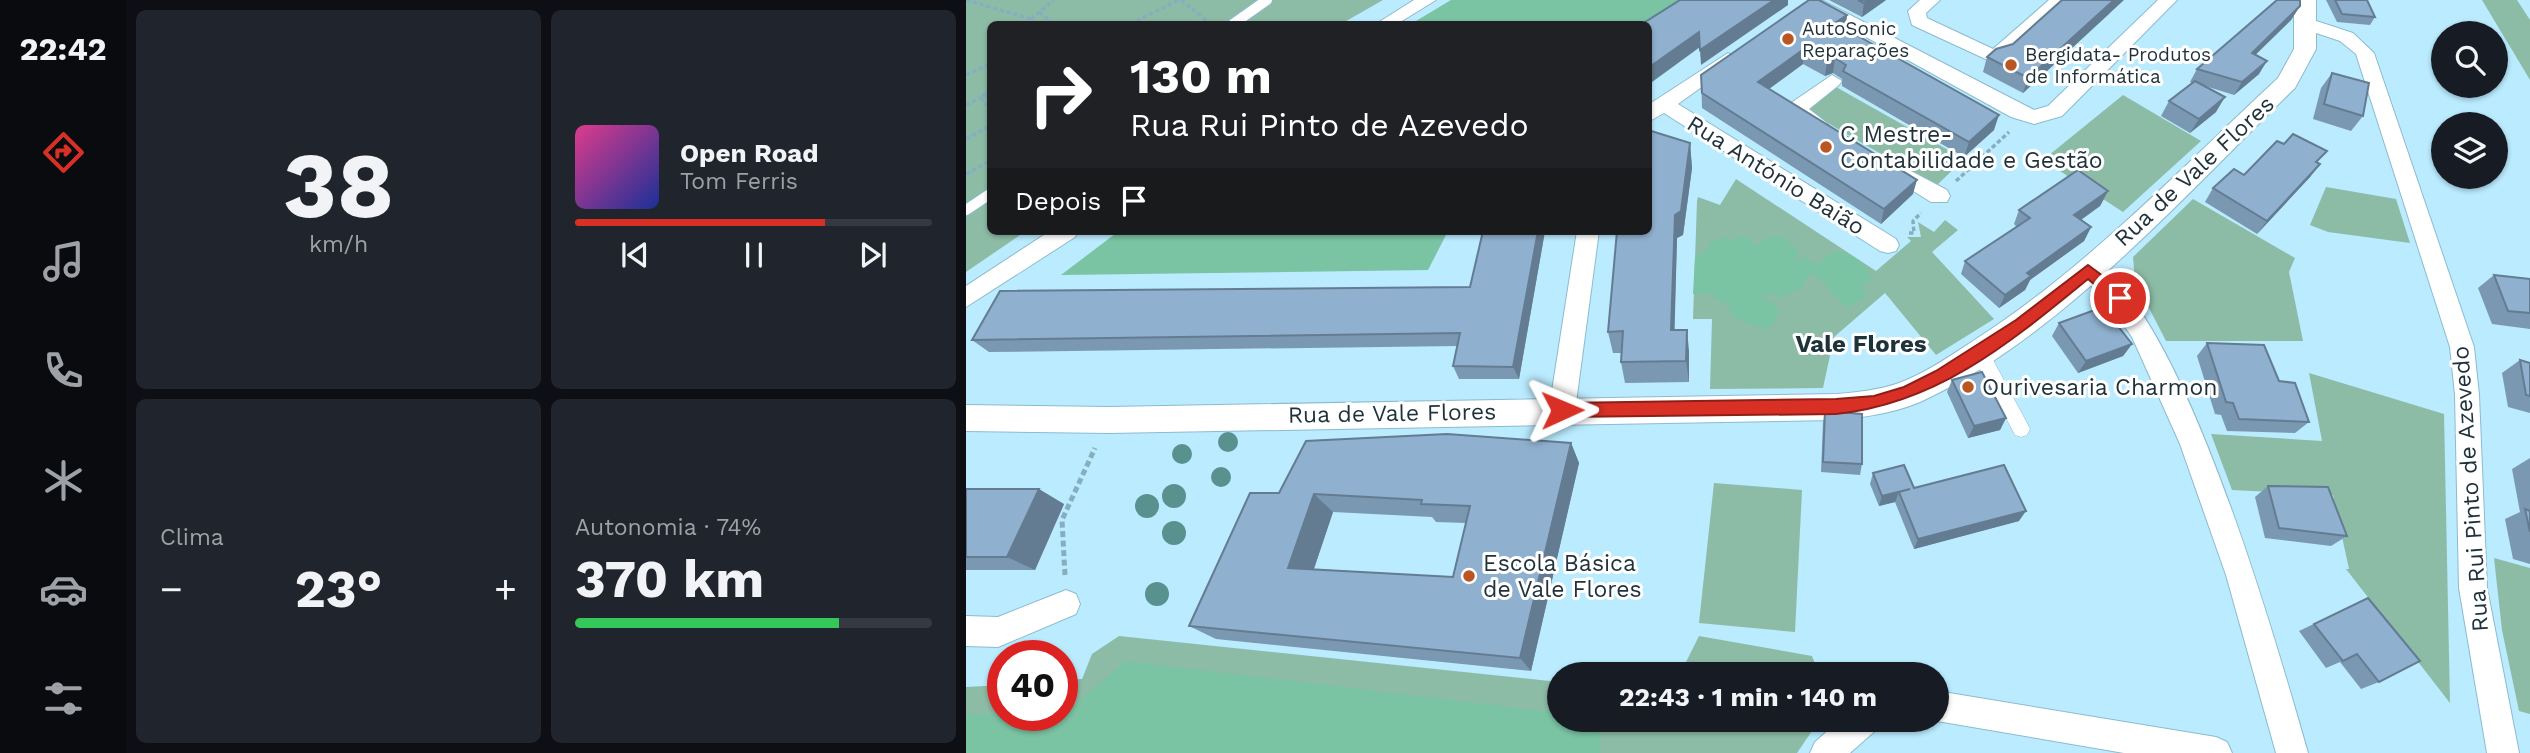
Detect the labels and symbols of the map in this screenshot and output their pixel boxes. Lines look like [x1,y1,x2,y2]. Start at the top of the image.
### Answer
place label: AutoSonic Reparações [1802,17,1909,62]
marker: AutoSonic Reparações [1780,31,1796,47]
place label: Bergidata- Produtos de Informática [2025,43,2211,88]
marker: Bergidata- Produtos de Informática [2003,57,2019,73]
street label: Rua de Vale Flores [2109,90,2280,252]
street label: Rua António Baião [1682,110,1870,241]
place label: C Mestre- Contabilidade e Gestão [1840,121,2103,174]
marker: C Mestre- Contabilidade e Gestão [1818,139,1834,155]
pin [2090,268,2150,328]
district label: Vale Flores [1795,330,1927,358]
street label: Rua Rui Pinto de Azevedo [2447,345,2494,633]
position arrow [1525,373,1599,447]
place label: Ourivesaria Charmon [1982,374,2217,401]
marker: Ourivesaria Charmon [1960,379,1976,395]
street label: Rua de Vale Flores [1288,398,1496,429]
place label: Escola Básica de Vale Flores [1483,550,1642,603]
marker: Escola Básica de Vale Flores [1461,568,1477,584]
speed limit sign: 40 [987,640,1078,731]

